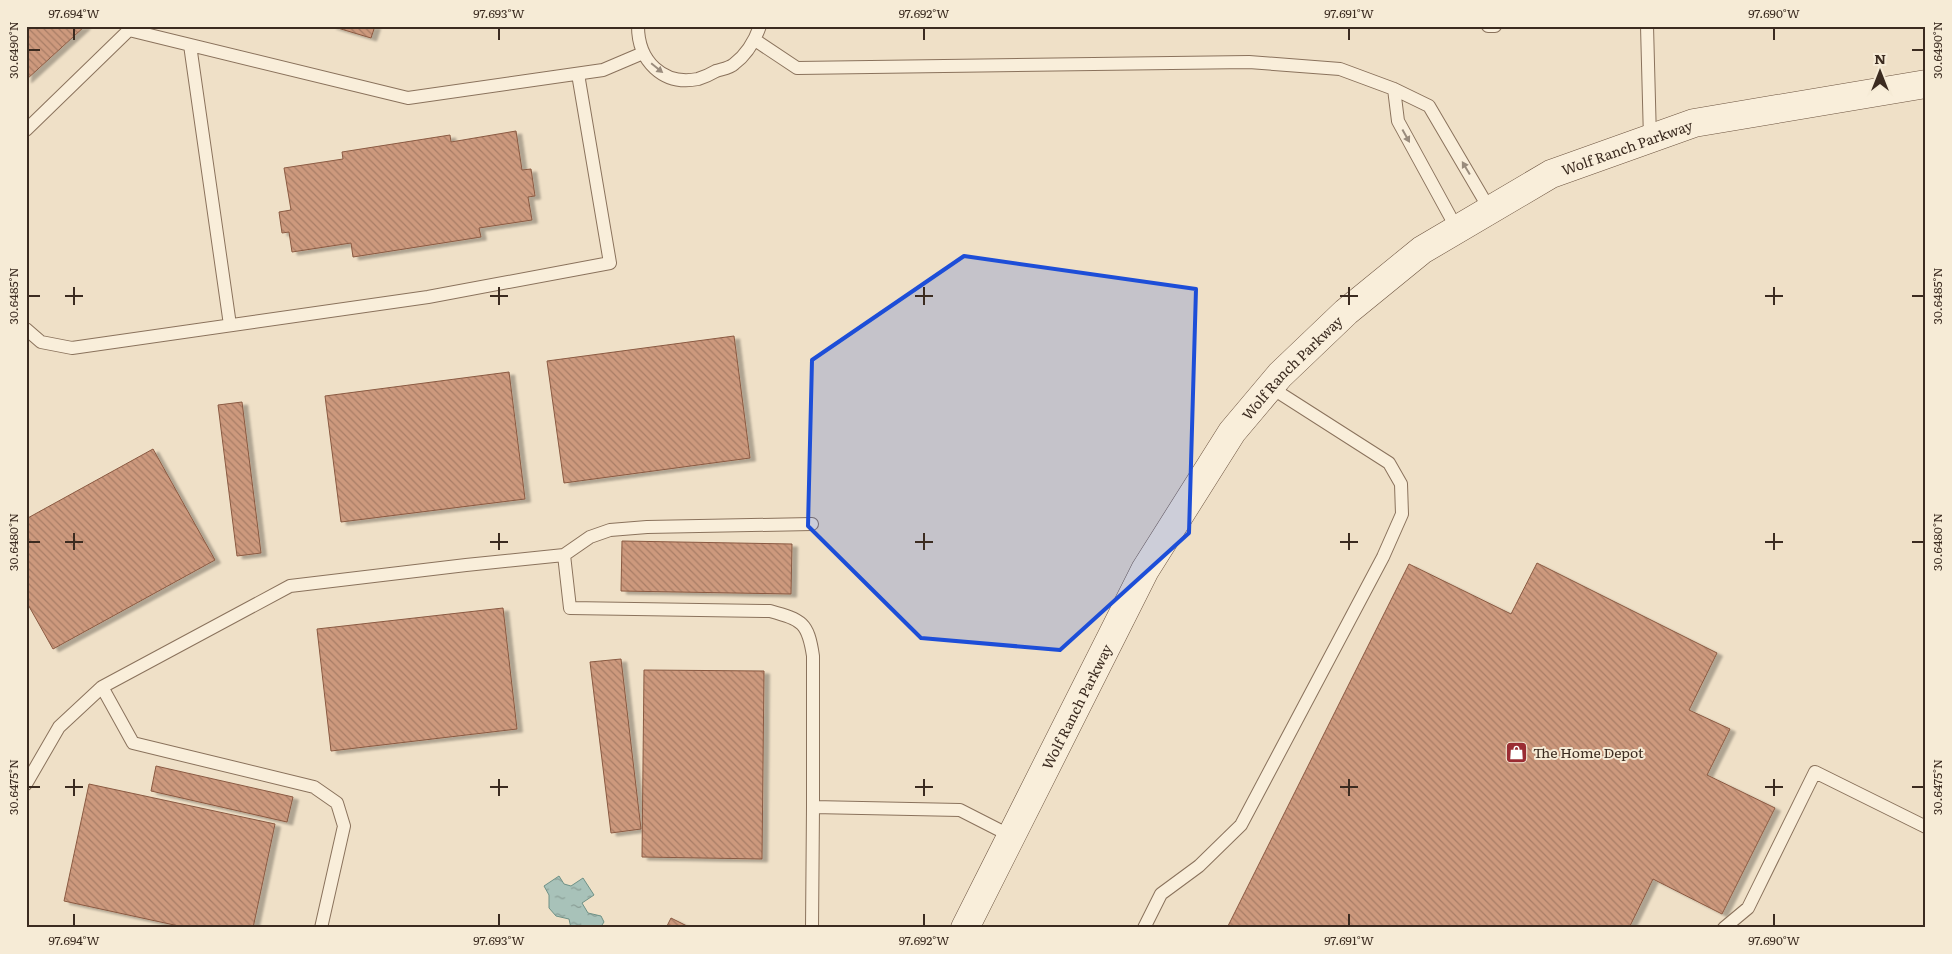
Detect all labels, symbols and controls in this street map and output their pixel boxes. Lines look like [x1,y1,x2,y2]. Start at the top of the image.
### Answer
text: 97.694°W [48,4,100,22]
text: 97.693°W [473,4,525,22]
text: 97.692°W [899,4,949,22]
text: 97.691°W [1324,4,1374,22]
text: 97.690°W [1748,4,1800,22]
text: 30.6490°N [4,21,22,79]
text: 30.6490°N [1928,21,1946,79]
north arrow [1854,48,1904,98]
text: N [1874,48,1886,68]
one-way arrow [651,63,664,74]
street label: Wolf Ranch Parkway [1559,114,1696,179]
one-way arrow [1402,129,1410,143]
one-way arrow [1461,161,1470,174]
text: 30.6485°N [4,267,22,325]
text: 30.6485°N [1928,267,1946,325]
street label: Wolf Ranch Parkway [1237,310,1347,424]
text: 30.6480°N [4,513,22,571]
text: 30.6480°N [1928,513,1946,571]
street label: Wolf Ranch Parkway [1037,640,1117,772]
shop icon: The Home Depot [1505,740,1529,764]
place label: The Home Depot [1533,742,1644,762]
text: 30.6475°N [4,759,22,815]
text: 30.6475°N [1928,759,1946,815]
text: 97.694°W [48,931,100,949]
text: 97.693°W [473,931,525,949]
text: 97.692°W [899,931,949,949]
text: 97.691°W [1324,931,1374,949]
text: 97.690°W [1748,931,1800,949]

